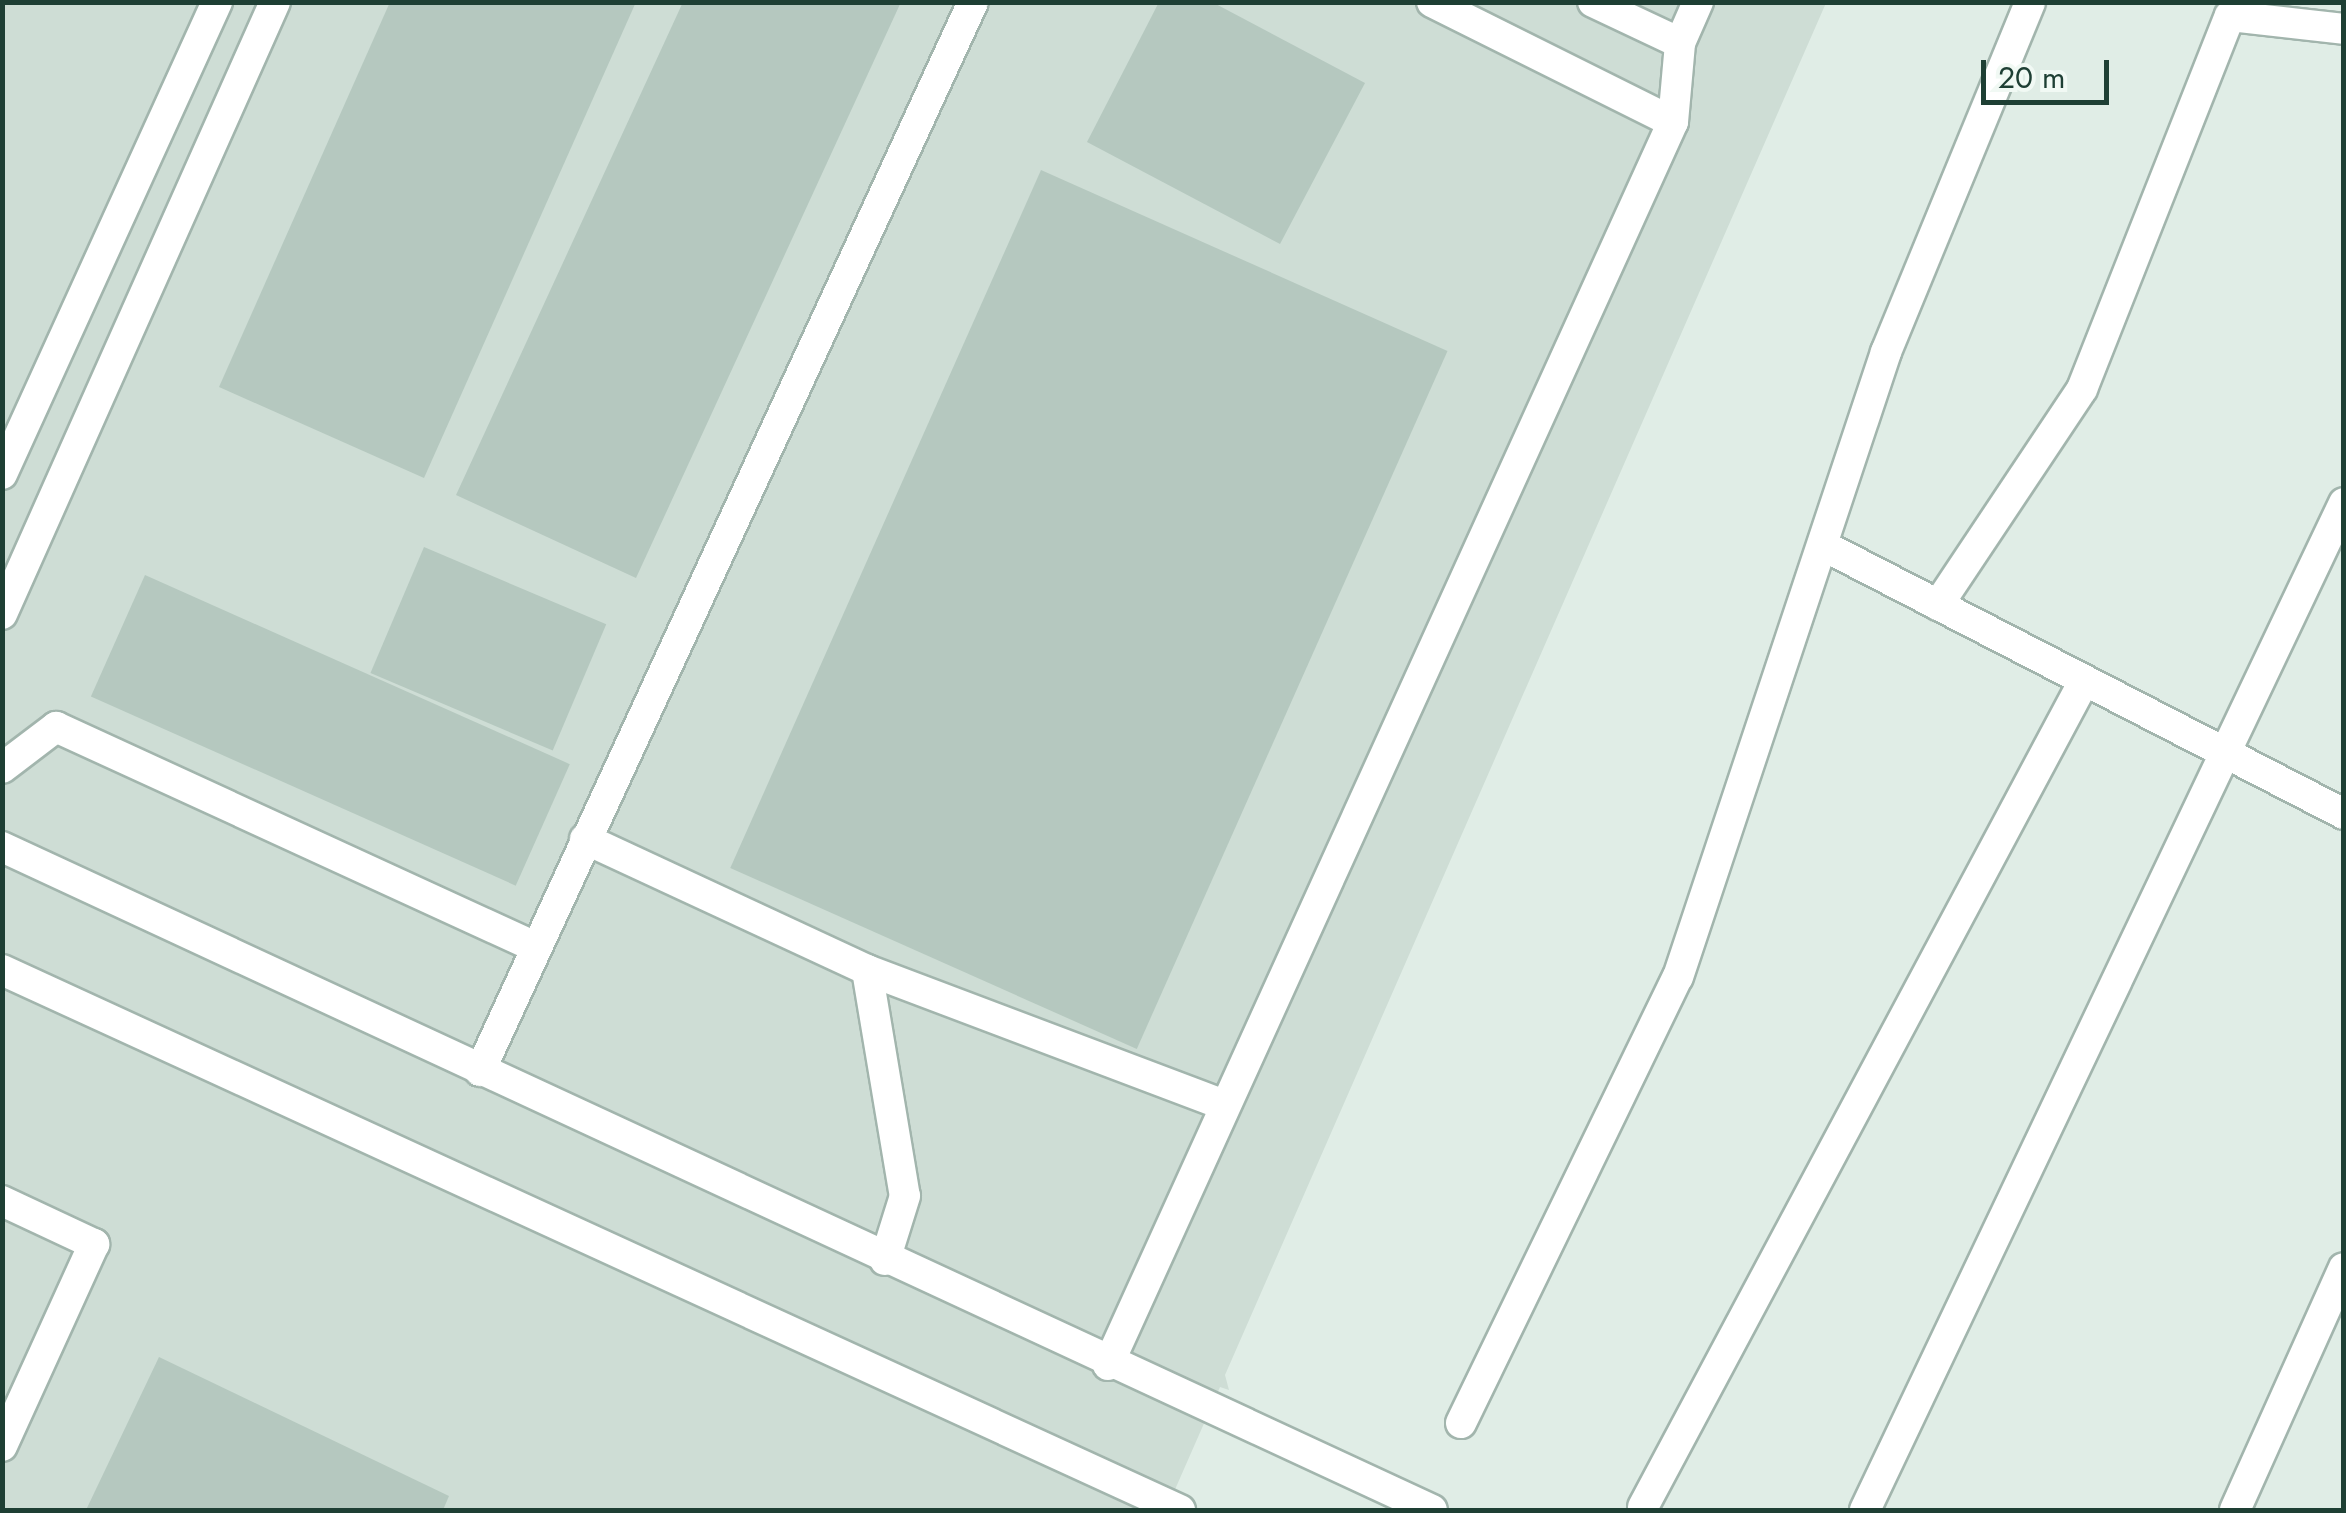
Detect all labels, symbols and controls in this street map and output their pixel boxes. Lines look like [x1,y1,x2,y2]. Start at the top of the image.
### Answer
scale bar [1986,40,2114,102]
text: 20 m [1998,56,2065,99]

